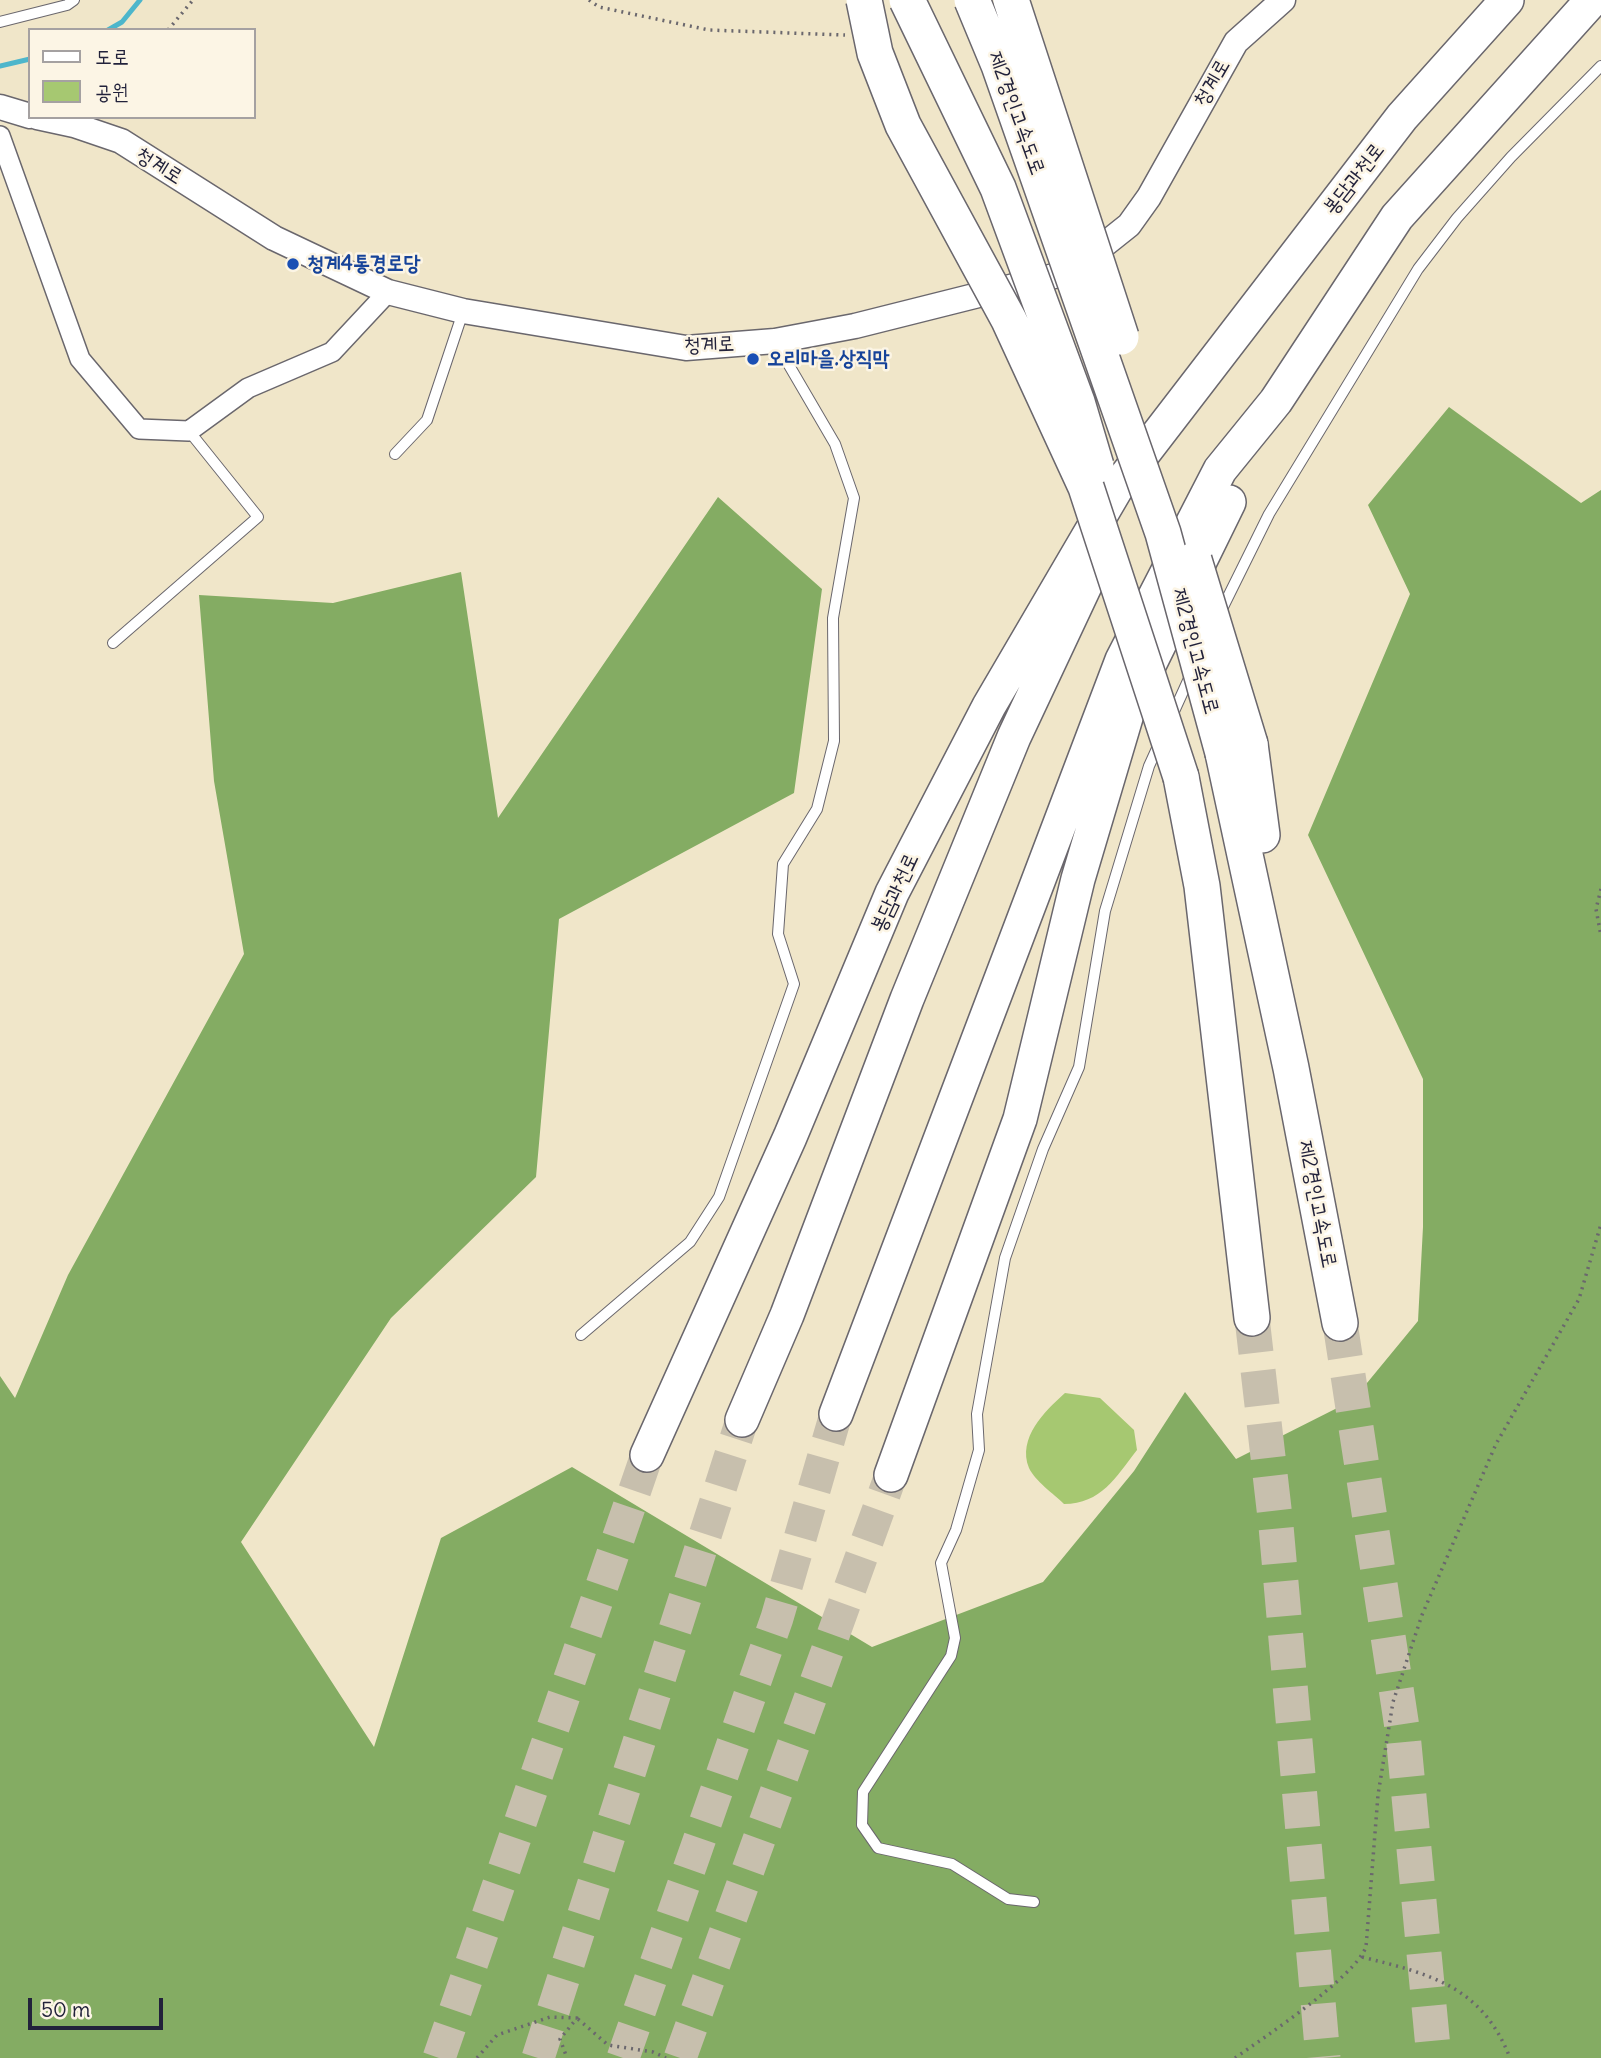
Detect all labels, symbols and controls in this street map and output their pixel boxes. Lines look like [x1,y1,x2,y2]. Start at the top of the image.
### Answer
legend [28,28,256,119]
text: 도로 [95,43,129,70]
street label: 제2경인고속도로 [982,48,1050,178]
street label: 청계로 [1188,55,1236,111]
text: 공원 [95,78,129,105]
street label: 봉담과천로 [1318,138,1390,220]
street label: 청계로 [131,142,187,190]
place label: 청계4통경로당 [307,251,421,277]
marker: 청계4통경로당 [285,256,301,272]
street label: 청계로 [683,332,735,358]
place label: 오리마을.상직막 [767,346,890,372]
marker: 오리마을.상직막 [745,351,761,367]
street label: 제2경인고속도로 [1166,585,1224,717]
street label: 봉담과천로 [866,849,924,937]
street label: 제2경인고속도로 [1292,1138,1342,1270]
scale bar [32,1984,166,2028]
text: 50 m [41,1996,90,2023]

